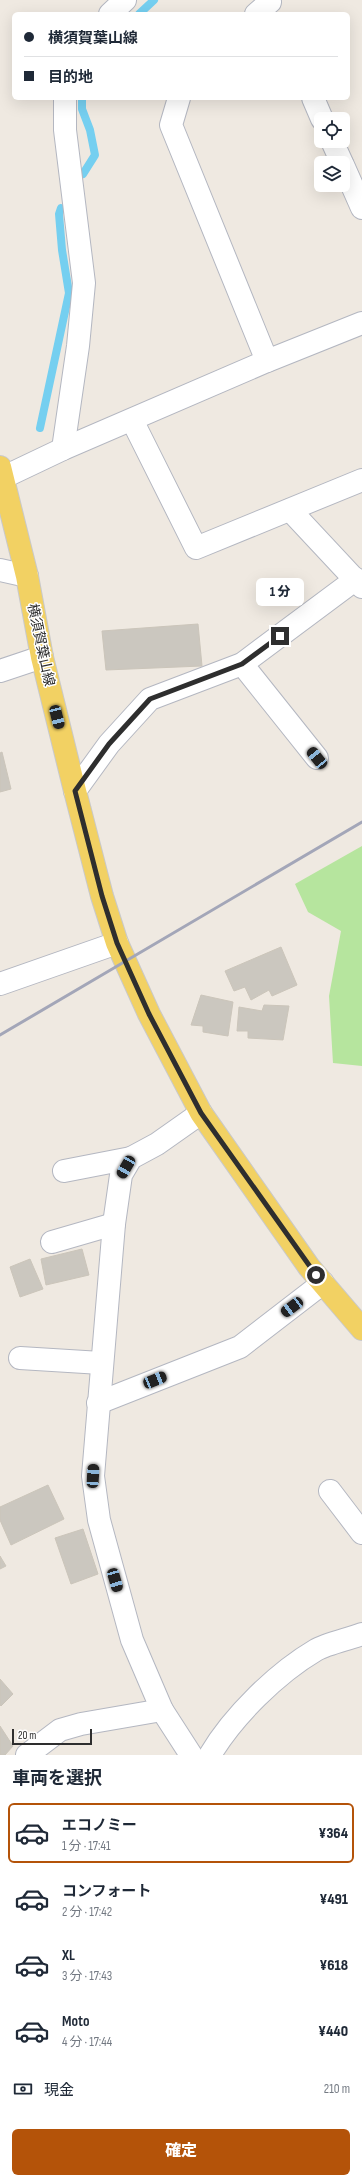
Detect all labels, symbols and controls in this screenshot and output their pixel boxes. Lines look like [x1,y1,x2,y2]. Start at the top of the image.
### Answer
text: 横須賀葉山線 [48,29,138,48]
text: 目的地 [48,68,93,87]
map controls [314,112,350,192]
button: locate [314,112,350,148]
button: layers [314,156,350,192]
callout: 1 分 [256,578,304,606]
text: 1 分 [270,584,290,600]
street label: 横須賀葉山線 [24,602,58,688]
route end [271,627,289,645]
car [48,704,66,730]
car [305,745,329,771]
car [115,1154,137,1180]
route start [307,1266,325,1284]
car [279,1295,305,1319]
car [142,1370,168,1390]
car [86,1464,100,1488]
car [106,1567,124,1593]
scale bar [12,1727,92,1746]
text: 20 m [18,1729,36,1742]
text: 車両を選択 [12,1768,102,1789]
icon: car [14,1815,50,1851]
text: エコノミー [62,1816,137,1835]
text: ¥364 [319,1824,348,1843]
text: 1 分 · 17:41 [62,1838,110,1854]
icon: car [14,1881,50,1917]
text: コンフォート [62,1882,152,1901]
text: ¥491 [320,1890,348,1909]
text: 2 分 · 17:42 [62,1904,112,1920]
text: XL [62,1946,75,1965]
icon: car [14,1947,50,1983]
text: ¥618 [319,1956,348,1975]
text: 3 分 · 17:43 [62,1968,112,1984]
text: Moto [62,2012,89,2031]
icon: car [14,2013,50,2049]
text: ¥440 [318,2022,348,2041]
text: 4 分 · 17:44 [62,2034,112,2050]
icon: cash [12,2078,34,2100]
text: 現金 [44,2081,74,2100]
text: 210 m [324,2081,350,2097]
button: 確定 [12,2129,350,2175]

